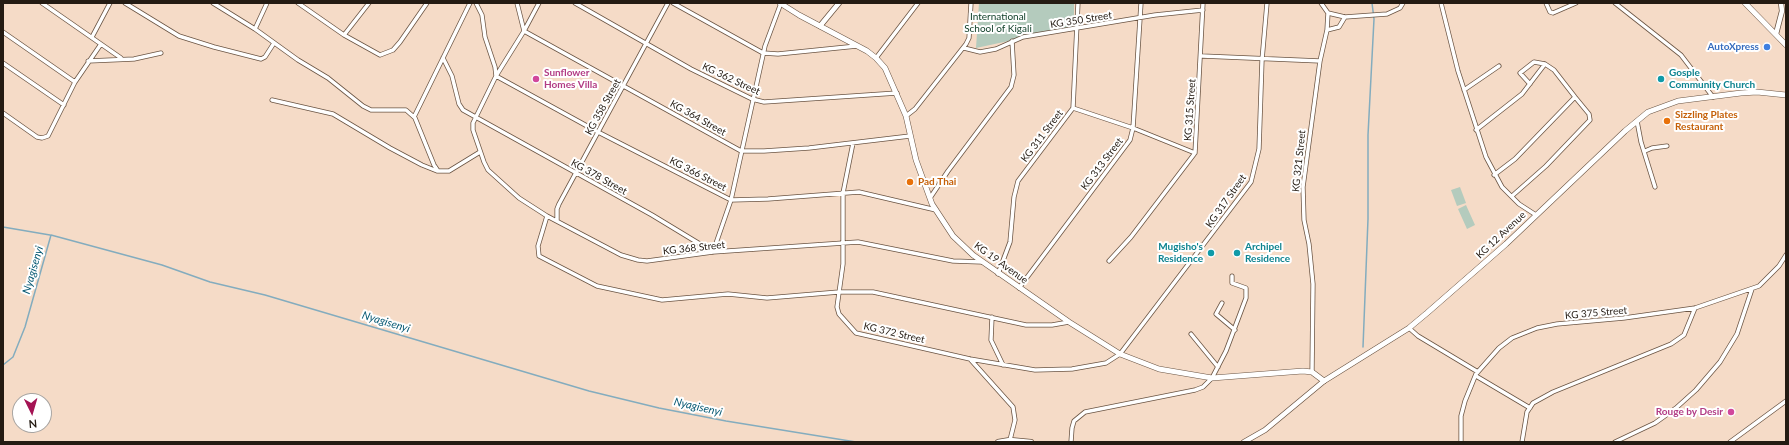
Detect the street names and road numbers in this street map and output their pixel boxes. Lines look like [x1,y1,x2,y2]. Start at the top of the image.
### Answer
street label: KG 350 Street [1049,9,1113,31]
street label: KG 362 Street [700,60,762,98]
street label: KG 358 Street [583,77,623,137]
street label: KG 315 Street [1182,78,1198,142]
street label: KG 364 Street [668,98,728,138]
street label: KG 311 Street [1018,107,1066,165]
street label: KG 321 Street [1290,129,1308,193]
street label: KG 313 Street [1078,135,1126,193]
street label: KG 366 Street [667,155,729,193]
street label: KG 378 Street [569,157,629,197]
street label: KG 317 Street [1203,172,1249,230]
street label: KG 12 Avenue [1474,209,1528,261]
street label: KG 368 Street [662,239,726,257]
street label: KG 19 Avenue [972,240,1030,286]
street label: KG 375 Street [1564,304,1628,322]
street label: KG 372 Street [862,320,926,346]

